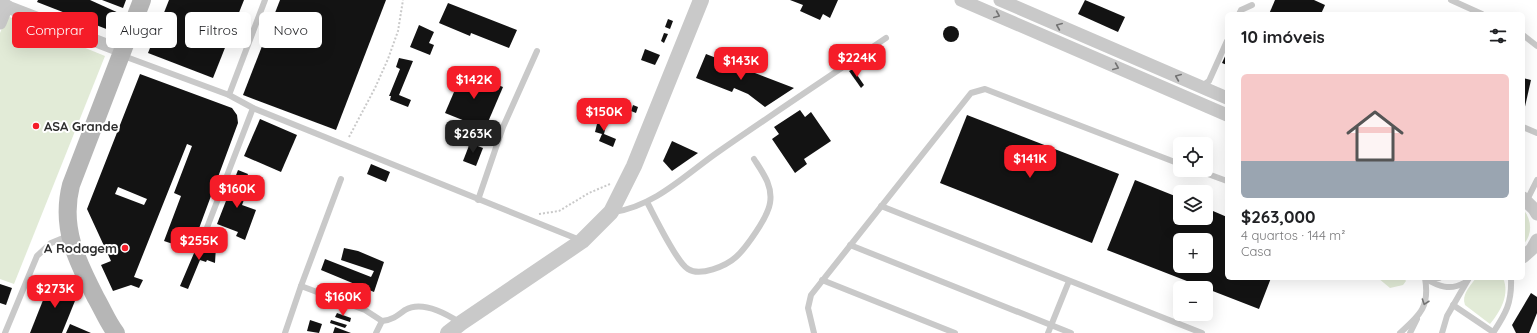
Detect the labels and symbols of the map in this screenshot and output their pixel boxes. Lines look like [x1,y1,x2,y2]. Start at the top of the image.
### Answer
one-way arrow [993,11,1000,19]
one-way arrow [1056,22,1063,30]
pin: $224K [829,44,885,78]
pin: $143K [713,47,769,81]
one-way arrow [1111,62,1119,70]
pin: $142K [446,66,502,100]
one-way arrow [1175,74,1183,82]
pin: $150K [576,98,632,132]
place label: ASA Grande [44,118,119,134]
pin: $263K [445,120,501,154]
marker: ASA Grande [31,121,41,131]
pin: $141K [1002,145,1058,179]
pin: $160K [209,175,265,209]
pin: $255K [171,227,227,261]
place label: A Rodagem [44,240,117,256]
marker: A Rodagem [120,243,130,253]
pin: $273K [27,275,83,309]
pin: $160K [315,283,371,317]
one-way arrow [1421,299,1430,306]

